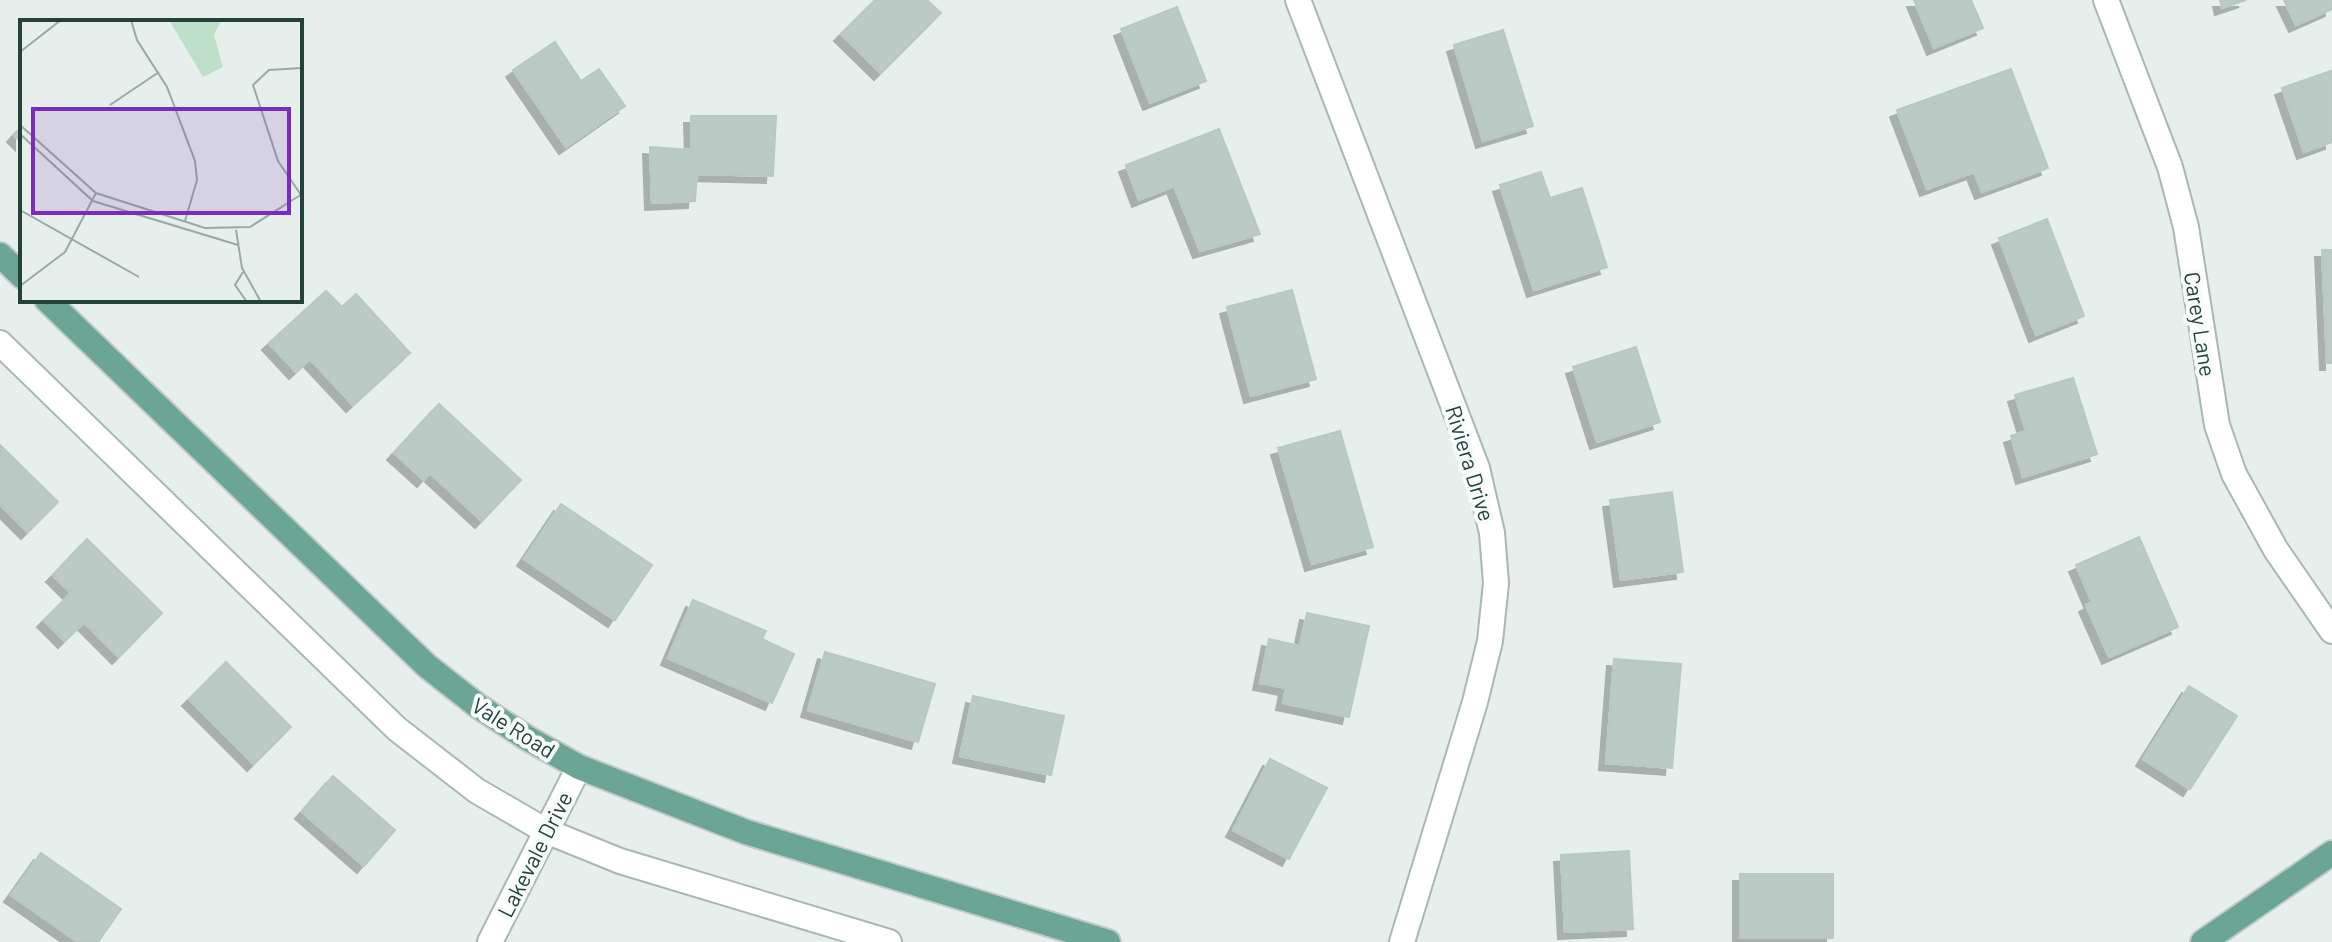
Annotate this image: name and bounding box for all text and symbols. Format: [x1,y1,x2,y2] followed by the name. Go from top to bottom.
[20,20,302,302] inset map
[2180,270,2222,378] street label: Carey Lane
[1441,402,1501,524] street label: Riviera Drive
[468,691,560,763] street label: Vale Road
[491,787,577,921] street label: Lakevale Drive

